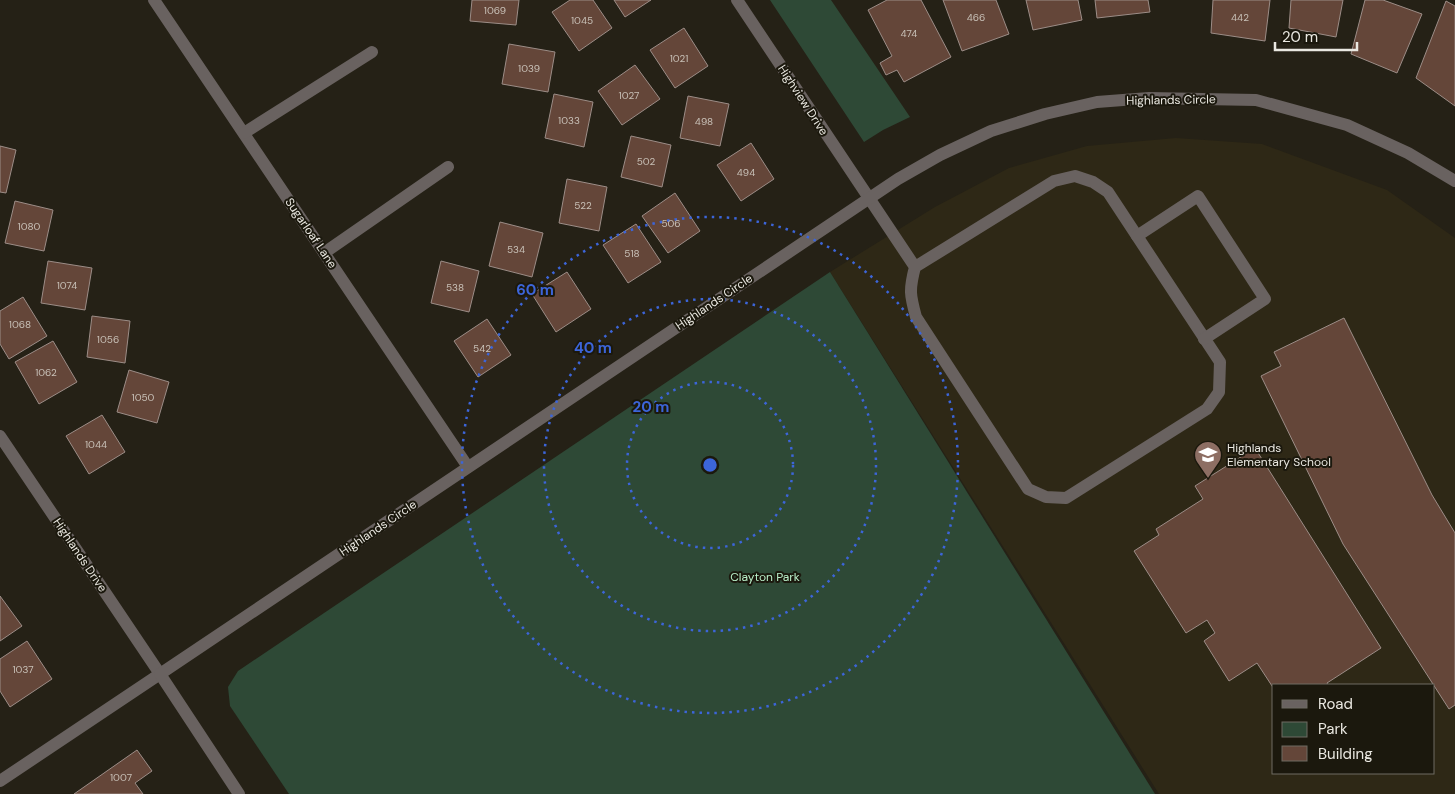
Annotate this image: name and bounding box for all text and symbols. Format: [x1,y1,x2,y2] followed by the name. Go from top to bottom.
[484,4,506,17] house number: 1069
[967,11,985,24] house number: 466
[1231,11,1249,24] house number: 442
[571,14,593,27] house number: 1045
[1275,20,1358,52] scale bar
[901,27,917,40] house number: 474
[1282,27,1318,47] text: 20 m
[670,52,688,65] house number: 1021
[518,62,540,75] house number: 1039
[774,62,832,139] street label: Highview Drive
[619,89,639,102] house number: 1027
[1126,91,1216,109] street label: Highlands Circle
[558,114,580,127] house number: 1033
[695,115,713,128] house number: 498
[637,155,656,168] house number: 502
[737,166,755,179] house number: 494
[282,195,341,271] street label: Sugarloaf Lane
[574,199,592,212] house number: 522
[661,217,681,230] house number: 506
[18,220,41,233] house number: 1080
[507,243,525,256] house number: 534
[624,247,640,260] house number: 518
[672,270,756,334] street label: Highlands Circle
[57,279,77,292] house number: 1074
[516,280,554,300] text: 60 m
[446,281,464,294] house number: 538
[9,318,31,331] house number: 1068
[97,333,119,346] house number: 1056
[574,338,612,358] text: 40 m
[473,342,491,355] house number: 542
[35,366,57,379] house number: 1062
[132,391,155,404] house number: 1050
[633,397,669,417] text: 20 m
[85,438,107,451] house number: 1044
[1193,440,1223,479] school or university icon: Highlands Elementary School
[1227,440,1331,470] place label: Highlands Elementary School
[701,456,719,474] centre of rings
[336,496,420,560] street label: Highlands Circle
[49,515,111,595] street label: Highlands Drive
[730,569,800,585] park label: Clayton Park
[12,663,34,676] house number: 1037
[1272,684,1435,774] legend
[1318,694,1353,714] text: Road
[1318,719,1348,739] text: Park
[1318,744,1373,764] text: Building
[110,771,132,784] house number: 1007

